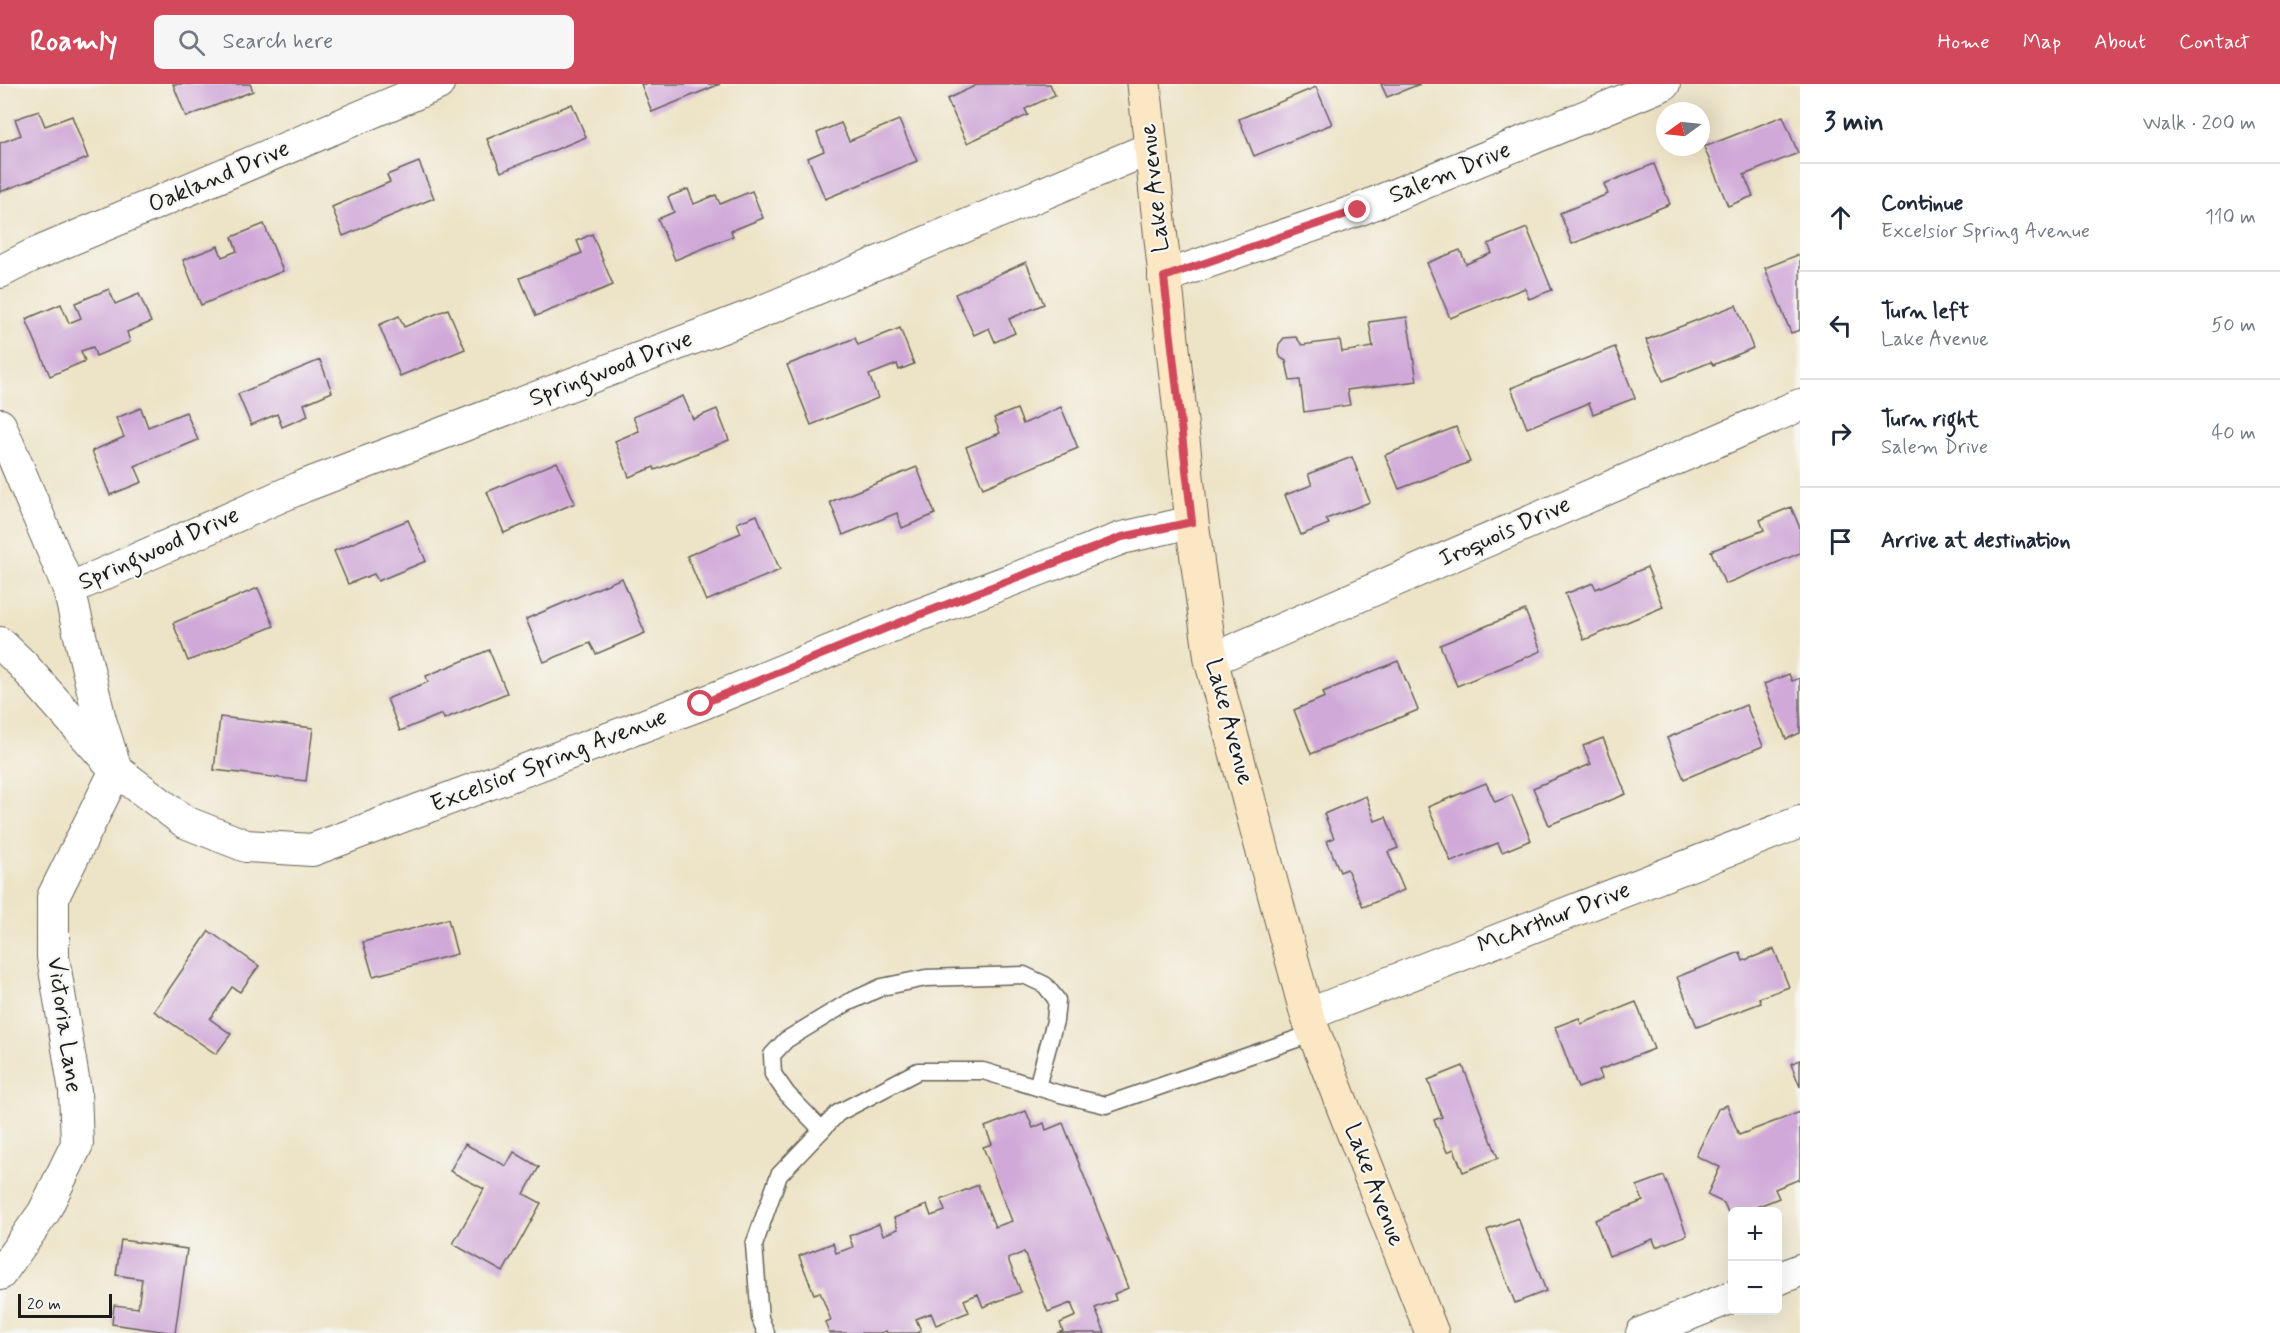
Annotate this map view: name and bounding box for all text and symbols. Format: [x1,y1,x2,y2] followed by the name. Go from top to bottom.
[154,15,574,69] search box
[30,24,118,61] text: Roamly
[175,26,208,59] icon: search
[223,28,333,56] text: Search here
[1938,28,1990,56] text: Home
[2023,28,2061,56] text: Map
[2094,28,2146,56] text: About
[2179,28,2250,56] text: Contact
[1656,102,1710,156] north arrow
[1824,106,1884,140] text: 3 min
[2143,110,2256,137] text: Walk · 200 m
[1133,122,1177,254] street label: Lake Avenue
[144,133,294,221] street label: Oakland Drive
[1385,135,1515,211] street label: Salem Drive
[1881,190,1963,218] text: Continue
[1344,196,1370,222] route end
[1824,201,1857,234] icon: ahead
[2205,204,2256,231] text: 110 m
[1881,218,2090,245] text: Excelsior Spring Avenue
[1881,298,1969,326] text: Turn left
[1824,309,1857,342] icon: left
[2211,312,2256,339] text: 50 m
[525,324,698,417] street label: Springwood Drive
[1881,326,1989,353] text: Lake Avenue
[1881,406,1979,434] text: Turn right
[1824,417,1857,450] icon: right
[2212,420,2256,447] text: 40 m
[1881,434,1988,461] text: Salem Drive
[1434,489,1576,575] street label: Iroquois Drive
[74,500,245,601] street label: Springwood Drive
[1824,525,1857,558] icon: arrive
[1881,527,2071,555] text: Arrive at destination
[1197,656,1261,788] street label: Lake Avenue
[687,690,713,716] route start
[426,702,672,820] street label: Excelsior Spring Avenue
[1473,875,1635,961] street label: McArthur Drive
[39,955,89,1095] street label: Victoria Lane
[1336,1119,1412,1251] street label: Lake Avenue
[1728,1207,1782,1315] map controls
[1728,1207,1782,1261] button: +
[1728,1261,1782,1315] button: −
[18,1291,112,1318] scale bar
[27,1294,61,1315] text: 20 m

